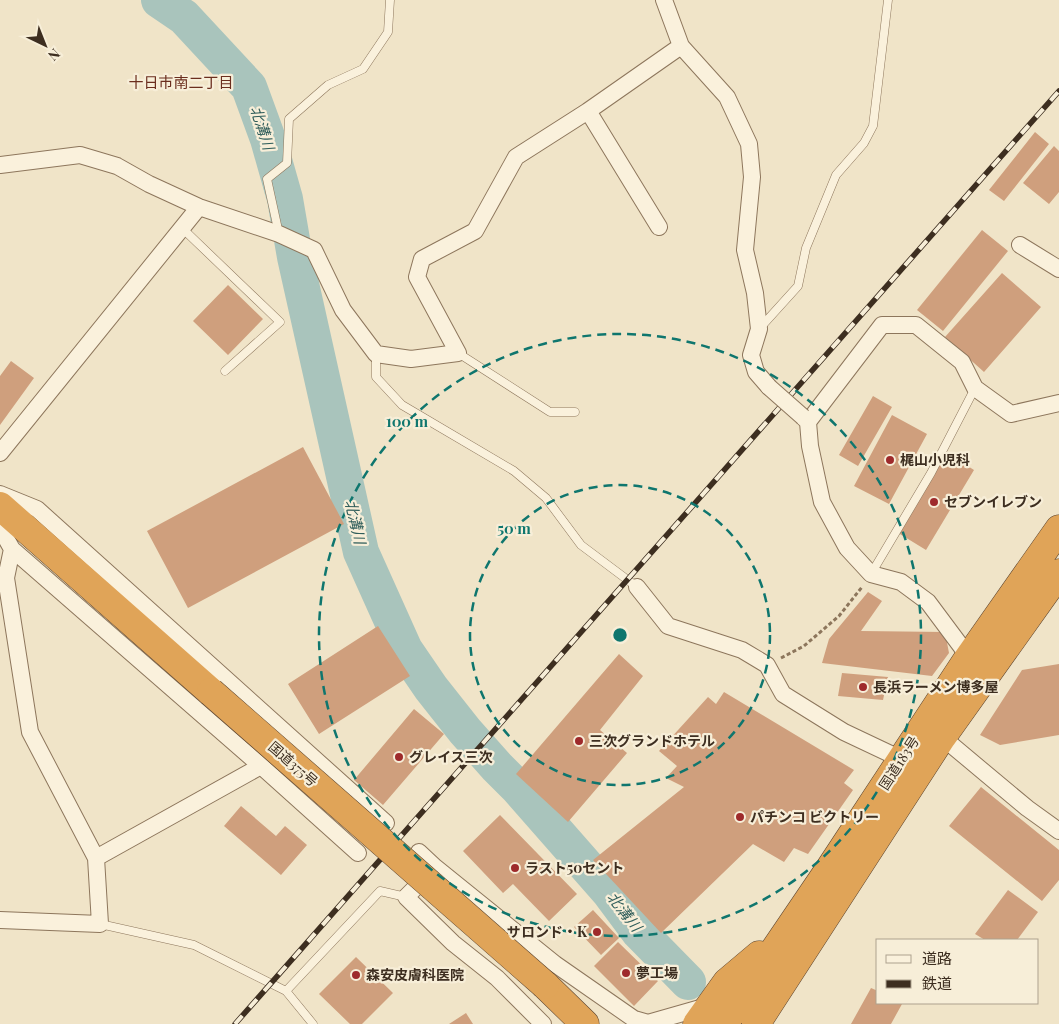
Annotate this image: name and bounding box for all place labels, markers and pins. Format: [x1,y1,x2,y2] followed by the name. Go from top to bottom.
[900,450,970,469] place label: 梶山小児科
[884,454,896,466] marker: 梶山小児科
[944,492,1042,511] place label: セブンイレブン
[928,496,940,508] marker: セブンイレブン
[611,626,629,644] centre of rings
[873,677,998,696] place label: 長浜ラーメン博多屋
[857,681,869,693] marker: 長浜ラーメン博多屋
[589,731,715,750] place label: 三次グランドホテル
[573,735,585,747] marker: 三次グランドホテル
[409,747,493,766] place label: グレイス三次
[393,751,405,763] marker: グレイス三次
[750,807,879,826] place label: パチンコ ビクトリー
[734,811,746,823] marker: パチンコ ビクトリー
[525,858,624,877] place label: ラスト50セント
[509,862,521,874] marker: ラスト50セント
[507,922,588,941] place label: サロンド・K
[591,926,603,938] marker: サロンド・K
[636,963,678,982] place label: 夢工場
[366,965,464,984] place label: 森安皮膚科医院
[620,967,632,979] marker: 夢工場
[350,969,362,981] marker: 森安皮膚科医院

